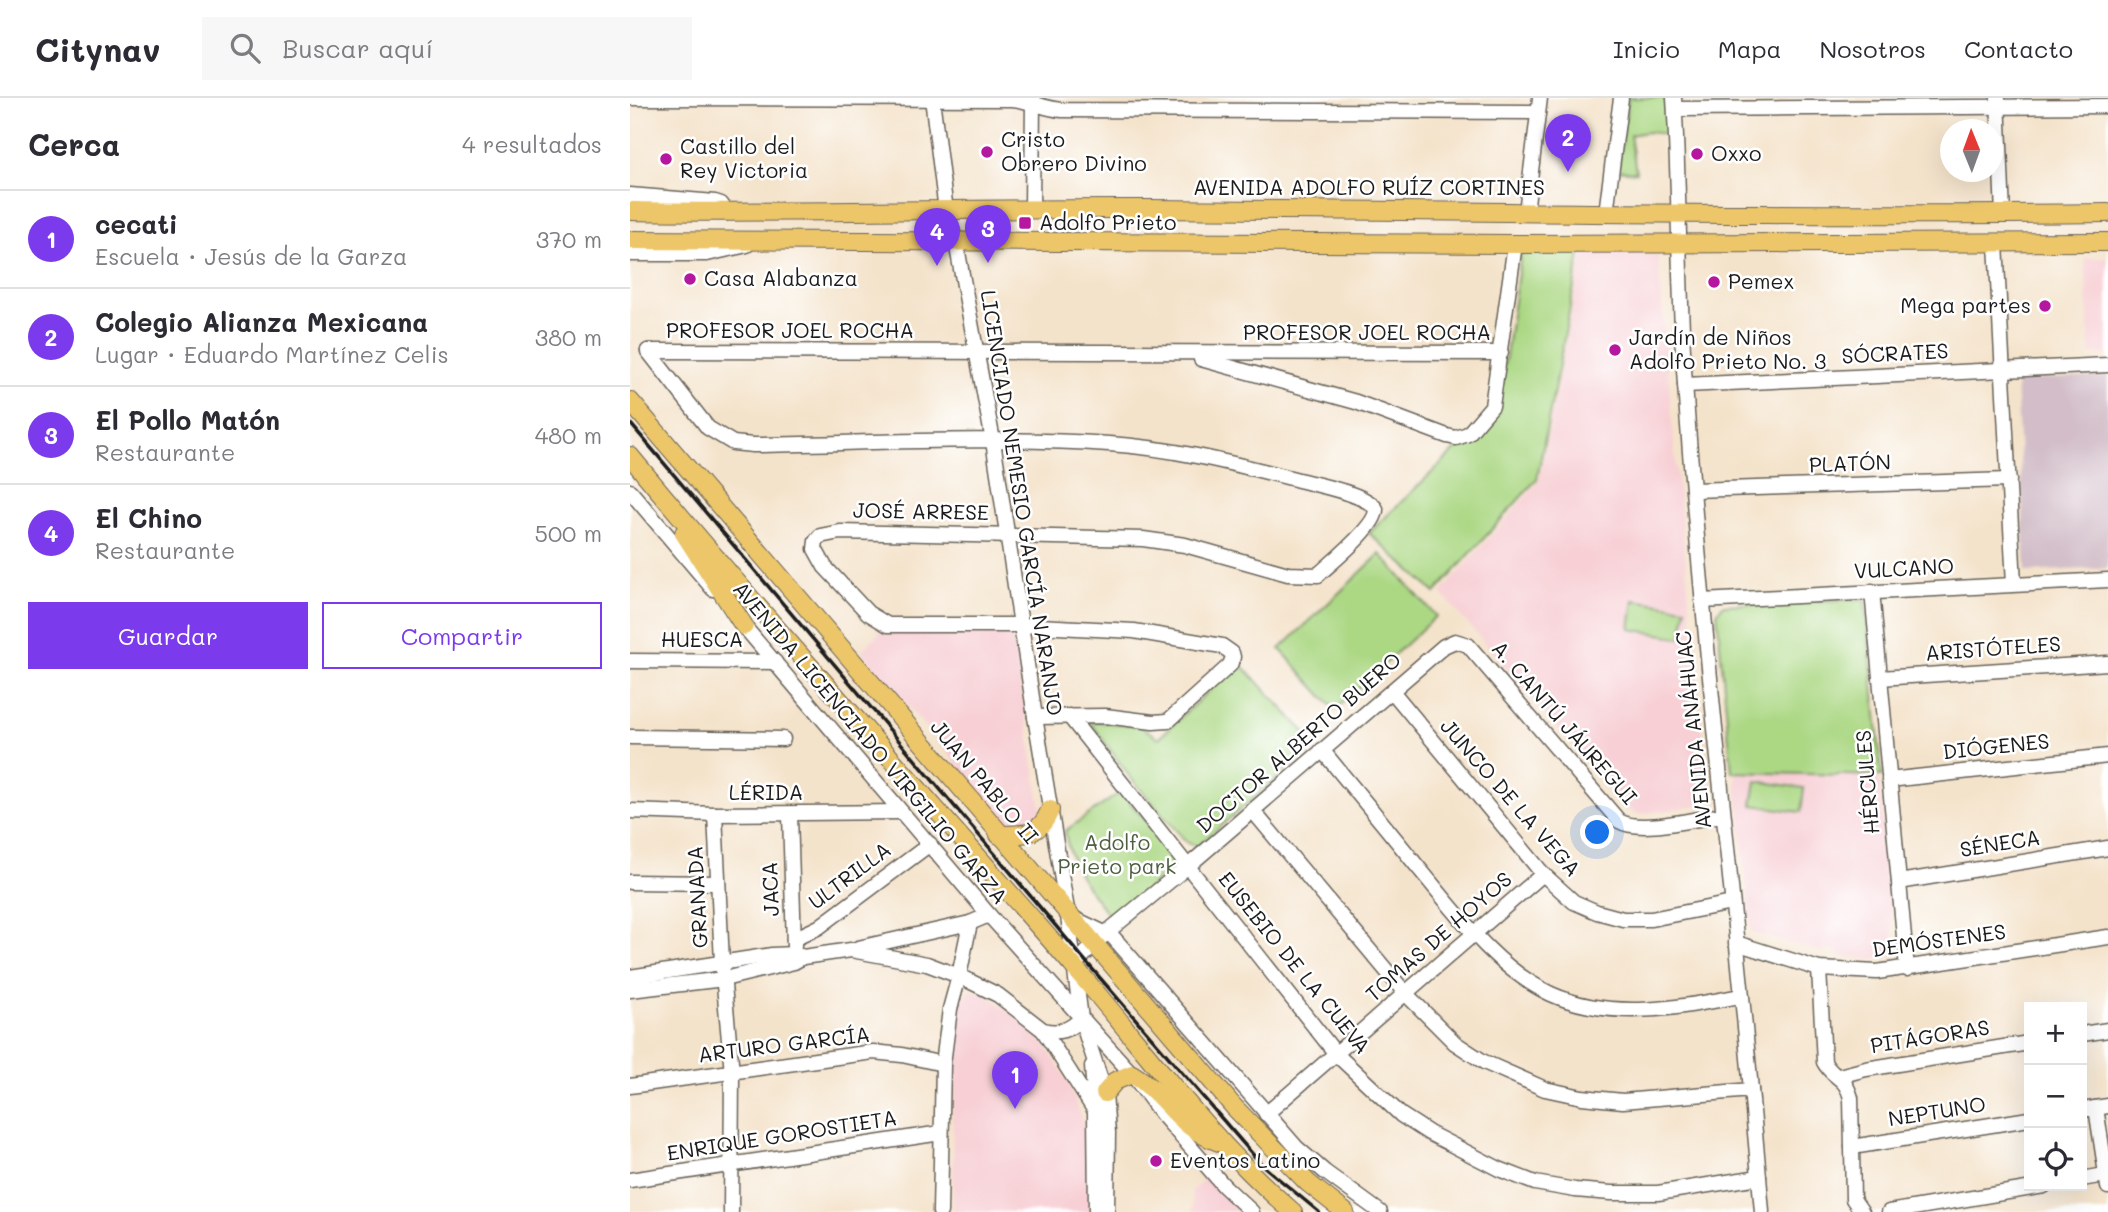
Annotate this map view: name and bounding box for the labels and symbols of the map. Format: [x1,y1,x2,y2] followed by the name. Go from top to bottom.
[1545,114,1591,172] pin: 2
[1940,119,2003,182] north arrow
[1001,125,1147,176] place label: Cristo Obrero Divino
[680,132,808,183] place label: Castillo del Rey Victoria
[1711,139,1761,166] place label: Oxxo
[979,144,995,160] marker: Cristo Obrero Divino
[1689,146,1705,162] marker: Oxxo
[658,151,674,167] marker: Castillo del Rey Victoria
[1193,173,1545,200] street label: AVENIDA ADOLFO RUÍZ CORTINES
[965,205,1011,263] pin: 3
[914,208,960,266] pin: 4
[1039,208,1176,235] place label: Adolfo Prieto
[1017,215,1033,231] marker: Adolfo Prieto
[704,264,858,291] place label: Casa Alabanza
[1728,267,1794,294] place label: Pemex
[682,271,698,287] marker: Casa Alabanza
[1706,274,1722,290] marker: Pemex
[975,288,1069,718] street label: LICENCIADO NEMESIO GARCÍA NARANJO
[1900,291,2031,318] place label: Mega partes
[2037,298,2053,314] marker: Mega partes
[666,316,914,343] street label: PROFESOR JOEL ROCHA
[1243,318,1491,345] street label: PROFESOR JOEL ROCHA
[1629,323,1826,374] place label: Jardín de Niños Adolfo Prieto No. 3
[1841,336,1949,369] street label: SÓCRATES
[1607,342,1623,358] marker: Jardín de Niños Adolfo Prieto No. 3
[1808,448,1892,477] street label: PLATÓN
[853,496,989,525] street label: JOSÉ ARRESE
[1853,551,1955,584] street label: VULCANO
[728,575,1014,909] street label: AVENIDA LICENCIADO VIRGILIO GARZA
[661,625,743,652] street label: HUESCA
[1924,629,2062,666] street label: ARISTÓTELES
[1669,630,1716,831] street label: AVENIDA ANÁHUAC
[1487,635,1644,809] street label: A. CANTÚ JÁUREGUI
[1190,645,1406,838] street label: DOCTOR ALBERTO BUERO
[1435,712,1587,882] street label: JUNCO DE LA VEGA
[925,713,1045,849] street label: JUAN PABLO II
[1941,726,2051,765] street label: DIÓGENES
[1849,729,1885,835] street label: HÉRCULES
[729,778,803,805] street label: LÉRIDA
[1580,815,1614,849] your location
[1958,823,2042,862] street label: SÉNECA
[1058,828,1176,879] park label: Adolfo Prieto park
[803,835,896,914] street label: ULTRILLA
[680,845,713,949] street label: GRANADA
[755,861,784,917] street label: JACA
[1213,865,1377,1059] street label: EUSEBIO DE LA CUEVA
[1359,865,1517,1007] street label: TOMAS DE HOYOS
[1870,917,2007,962] street label: DEMÓSTENES
[1868,1013,1991,1058] street label: PITÁGORAS
[696,1020,871,1067] street label: ARTURO GARCÍA
[992,1051,1038,1109] pin: 1
[1886,1090,1987,1132] street label: NEPTUNO
[665,1103,899,1166] street label: ENRIQUE GOROSTIETA
[1170,1146,1320,1173] place label: Eventos Latino
[1148,1153,1164,1169] marker: Eventos Latino

